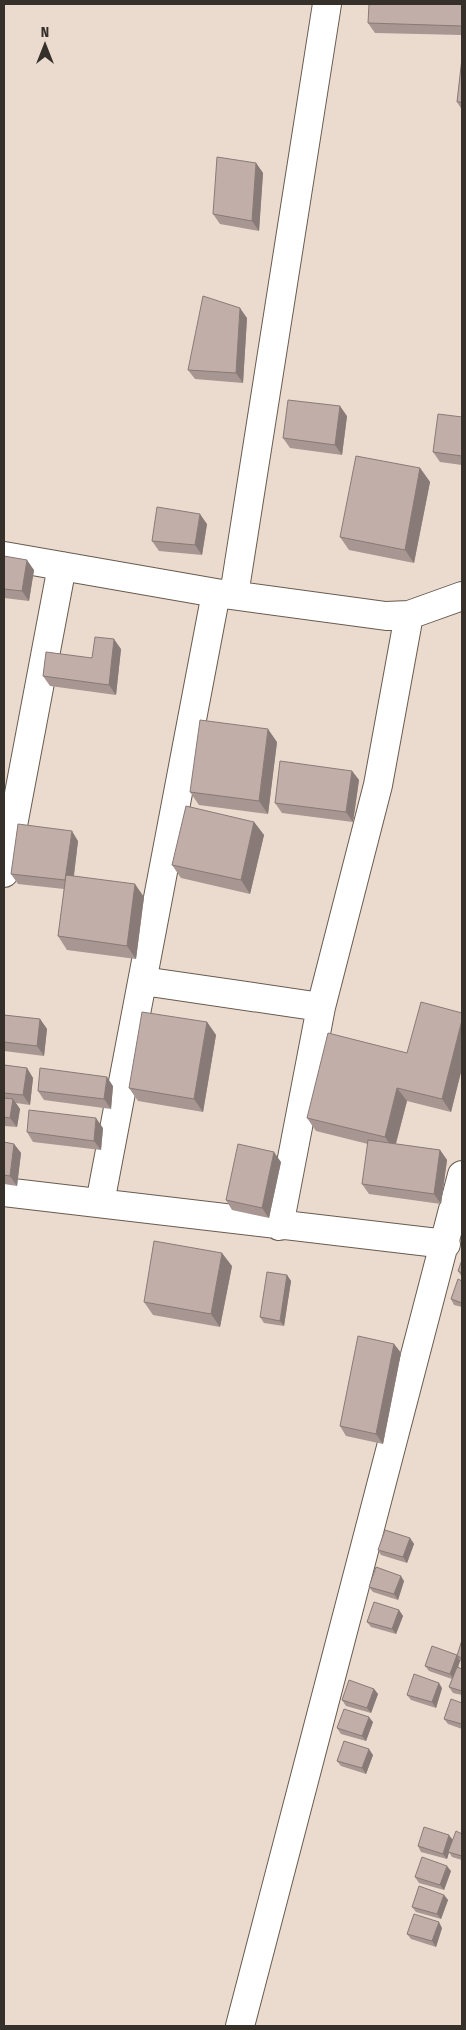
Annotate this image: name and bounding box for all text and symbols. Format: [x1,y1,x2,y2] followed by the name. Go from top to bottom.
[20,20,70,70] north arrow
[41,24,49,41] text: N

